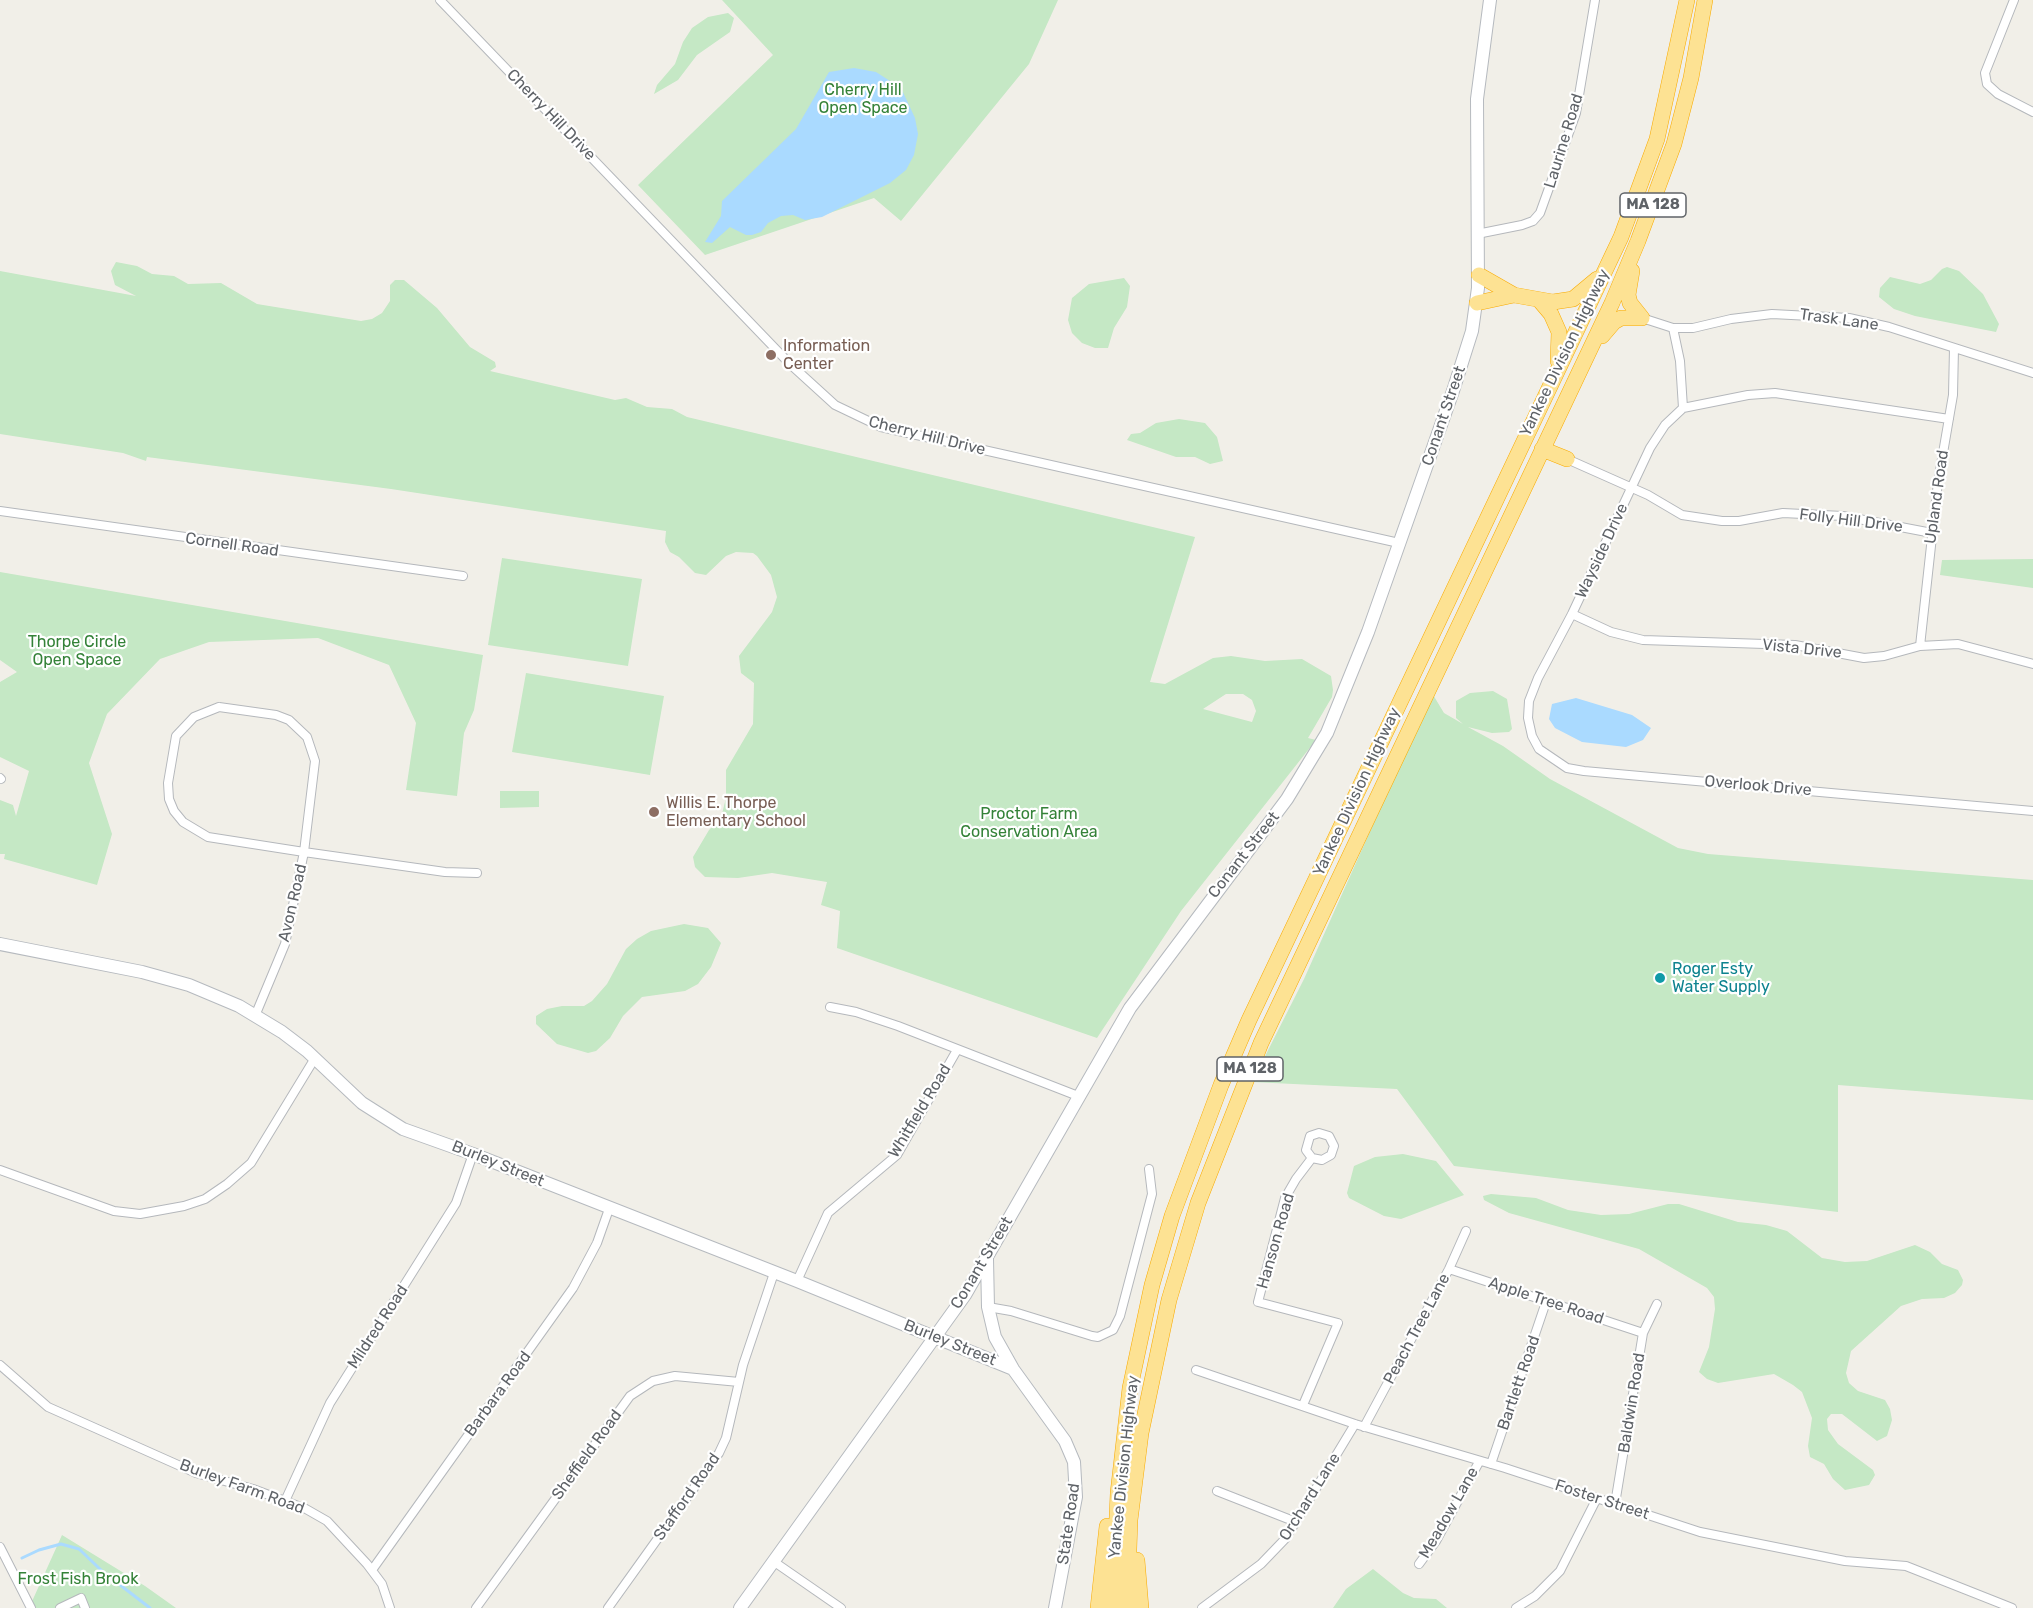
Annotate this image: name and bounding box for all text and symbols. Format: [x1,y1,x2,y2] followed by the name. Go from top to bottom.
[502,65,600,165] street label: Cherry Hill Drive
[818,80,908,118] park label: Cherry Hill Open Space
[1541,91,1587,191] street label: Laurine Road
[1620,193,1686,217] road number: MA 128
[1516,266,1614,440] street label: Yankee Division Highway
[1798,305,1880,335] street label: Trask Lane
[783,336,870,374] place label: Information Center
[764,348,778,362] marker: Information Center
[1418,364,1470,468] street label: Conant Street
[867,412,987,460] street label: Cherry Hill Drive
[1921,449,1953,545] street label: Upland Road
[1572,500,1632,602] street label: Wayside Drive
[1798,505,1904,537] street label: Folly Hill Drive
[184,529,280,561] street label: Cornell Road
[28,632,126,670] park label: Thorpe Circle Open Space
[1761,635,1843,663] street label: Vista Drive
[1309,705,1405,879] street label: Yankee Division Highway
[1704,772,1812,800] street label: Overlook Drive
[666,793,806,831] place label: Willis E. Thorpe Elementary School
[960,804,1098,842] park label: Proctor Farm Conservation Area
[647,805,661,819] marker: Willis E. Thorpe Elementary School
[1204,808,1284,902] street label: Conant Street
[275,862,311,944] street label: Avon Road
[1672,959,1770,997] place label: Roger Esty Water Supply
[1653,971,1667,985] marker: Roger Esty Water Supply
[1217,1057,1283,1081] road number: MA 128
[885,1061,955,1161] street label: Whitfield Road
[449,1137,547,1191] street label: Burley Street
[1253,1191,1299,1291] street label: Hanson Road
[947,1213,1017,1313] street label: Conant Street
[1380,1270,1454,1388] street label: Peach Tree Lane
[1486,1273,1606,1329] street label: Apple Tree Road
[344,1281,412,1373] street label: Mildred Road
[901,1316,999,1370] street label: Burley Street
[1494,1333,1544,1433] street label: Bartlett Road
[461,1348,535,1440] street label: Barbara Road
[1615,1352,1649,1454] street label: Baldwin Road
[1105,1374,1143,1560] street label: Yankee Division Highway
[548,1406,626,1504] street label: Sheffield Road
[650,1450,724,1544] street label: Stafford Road
[1275,1450,1345,1544] street label: Orchard Lane
[177,1455,307,1519] street label: Burley Farm Road
[1415,1464,1483,1562] street label: Meadow Lane
[1552,1476,1652,1524] street label: Foster Street
[1054,1482,1084,1566] street label: State Road
[18,1569,138,1589] park label: Frost Fish Brook

